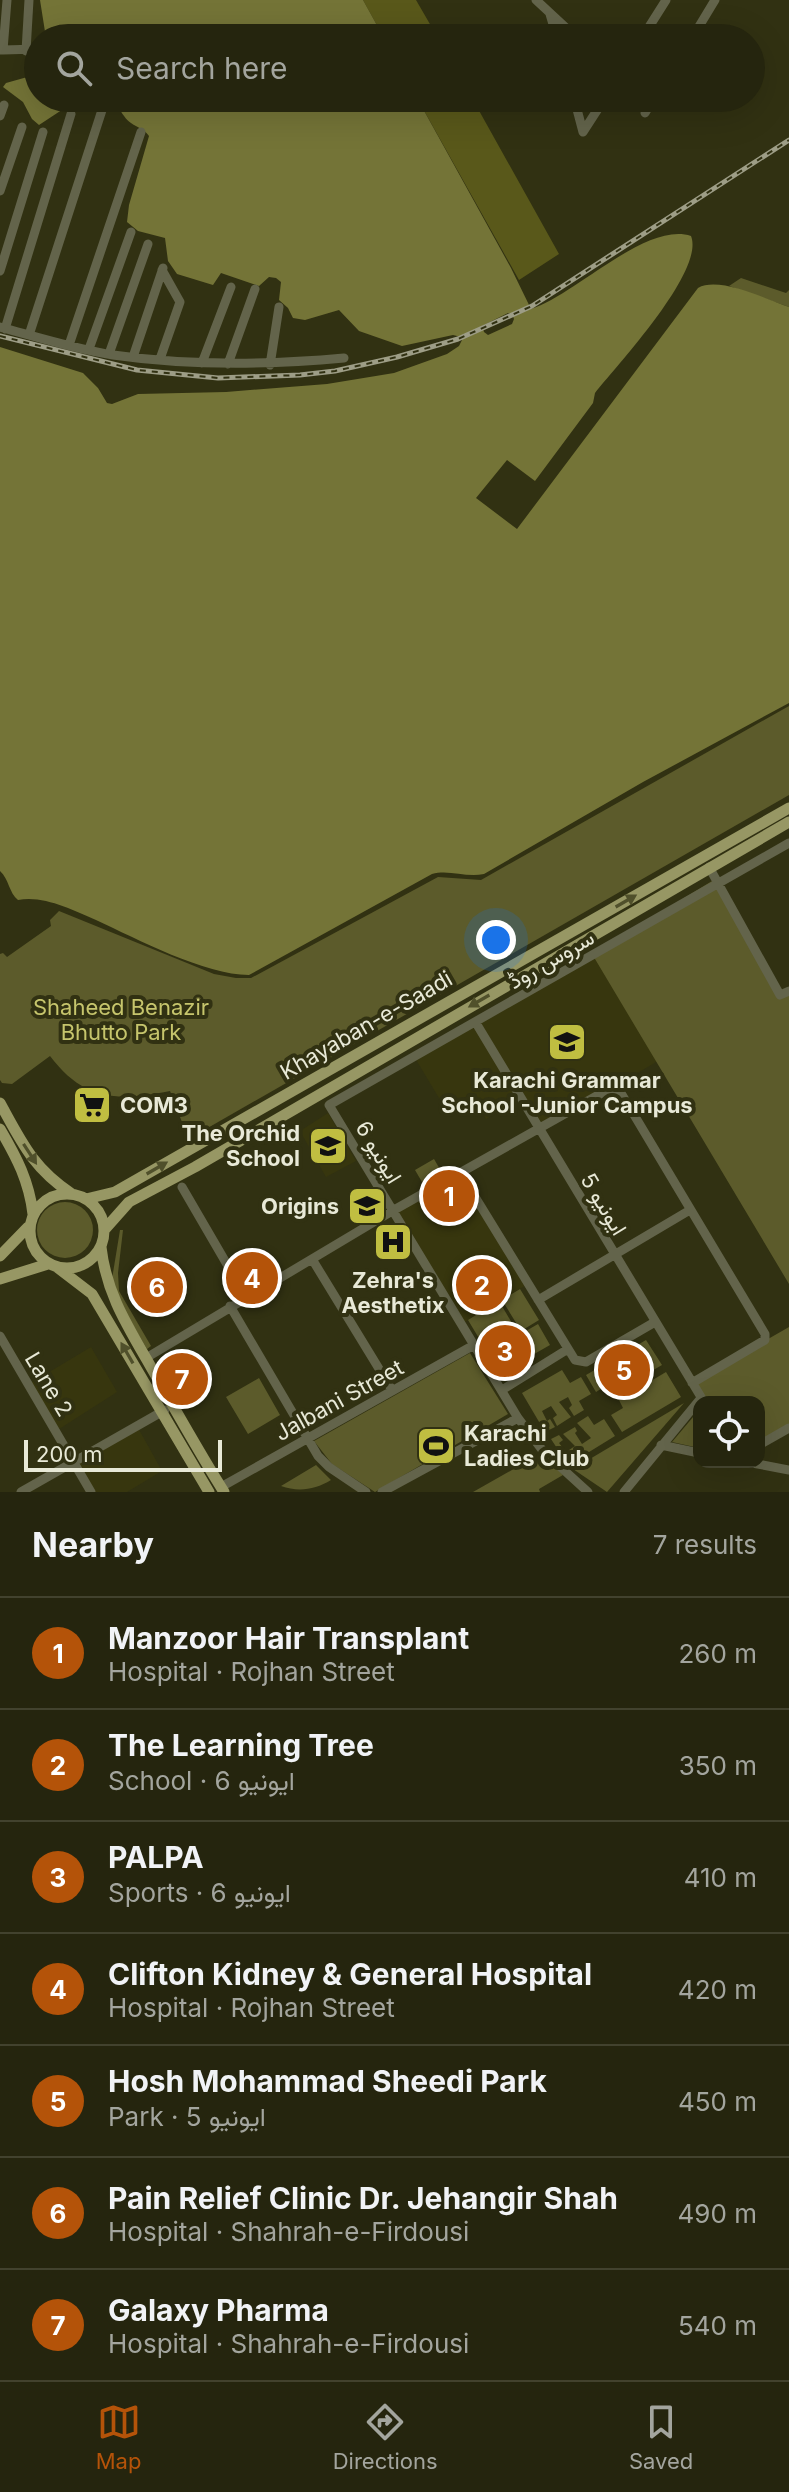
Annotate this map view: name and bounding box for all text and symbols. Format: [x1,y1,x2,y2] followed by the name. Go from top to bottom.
[24,24,765,112] search box
[52,46,96,90] icon: search
[116,50,288,86] text: Search here
[615,894,637,908] one-way arrow
[476,920,516,960] your location
[503,924,599,995] street label: سروس روڈ
[275,965,457,1085] street label: Khayaban-e-Saadi
[33,994,209,1045] park label: Shaheed Benazir Bhutto Park
[468,994,490,1008] one-way arrow
[546,1021,588,1063] school or university icon: Karachi Grammar School -Junior Campus
[441,1067,693,1118] place label: Karachi Grammar School -Junior Campus
[71,1084,113,1126] supermarket icon: COM3
[120,1092,188,1118] place label: COM3
[349,1116,408,1188] street label: ایونیو 6
[181,1120,300,1171] place label: The Orchid School
[307,1125,349,1167] school or university icon: The Orchid School
[22,1143,36,1165] one-way arrow
[145,1161,168,1175] one-way arrow
[423,1166,475,1226] pin: 1
[575,1168,633,1240] street label: ایونیو 5
[346,1185,388,1227] school or university icon: Origins
[261,1193,339,1219] place label: Origins
[372,1221,414,1263] hospital icon: Zehra's Aesthetix
[226,1248,278,1308] pin: 4
[456,1255,508,1315] pin: 2
[131,1257,183,1317] pin: 6
[341,1267,445,1318] place label: Zehra's Aesthetix
[479,1321,531,1381] pin: 3
[598,1340,650,1400] pin: 5
[120,1342,134,1364] one-way arrow
[20,1347,78,1421] street label: Lane 2
[156,1349,208,1409] pin: 7
[270,1354,408,1446] street label: Jalbani Street
[693,1396,765,1468] map controls
[693,1396,765,1468] button: locate
[464,1420,589,1471] place label: Karachi Ladies Club
[415,1425,457,1467] sports icon: Karachi Ladies Club
[24,1436,222,1472] scale bar
[36,1441,103,1467] text: 200 m
[32,1524,154,1565] text: Nearby
[653,1529,757,1560] text: 7 results
[108,1620,469,1656] text: Manzoor Hair Transplant
[52,1638,64,1669] text: 1
[679,1638,757,1669] text: 260 m
[108,1656,395,1687] text: Hospital · Rojhan Street
[108,1727,374,1763] text: The Learning Tree
[50,1750,66,1781] text: 2
[679,1750,757,1781] text: 350 m
[108,1765,295,1796] text: School · ایونیو 6
[108,1839,204,1875] text: PALPA
[50,1862,66,1893] text: 3
[684,1862,757,1893] text: 410 m
[108,1877,291,1908] text: Sports · ایونیو 6
[108,1956,592,1992] text: Clifton Kidney & General Hospital
[49,1974,67,2005] text: 4
[678,1974,757,2005] text: 420 m
[108,1992,395,2023] text: Hospital · Rojhan Street
[108,2063,547,2099] text: Hosh Mohammad Sheedi Park
[50,2086,66,2117] text: 5
[678,2086,757,2117] text: 450 m
[108,2101,266,2132] text: Park · ایونیو 5
[108,2180,618,2216] text: Pain Relief Clinic Dr. Jehangir Shah
[50,2198,66,2229] text: 6
[678,2198,757,2229] text: 490 m
[108,2216,469,2247] text: Hospital · Shahrah-e-Firdousi
[108,2292,329,2328] text: Galaxy Pharma
[50,2310,66,2341] text: 7
[678,2310,757,2341] text: 540 m
[108,2328,469,2359] text: Hospital · Shahrah-e-Firdousi
[96,2400,141,2474] tab: Map
[333,2400,438,2474] tab: Directions
[629,2400,693,2474] tab: Saved

